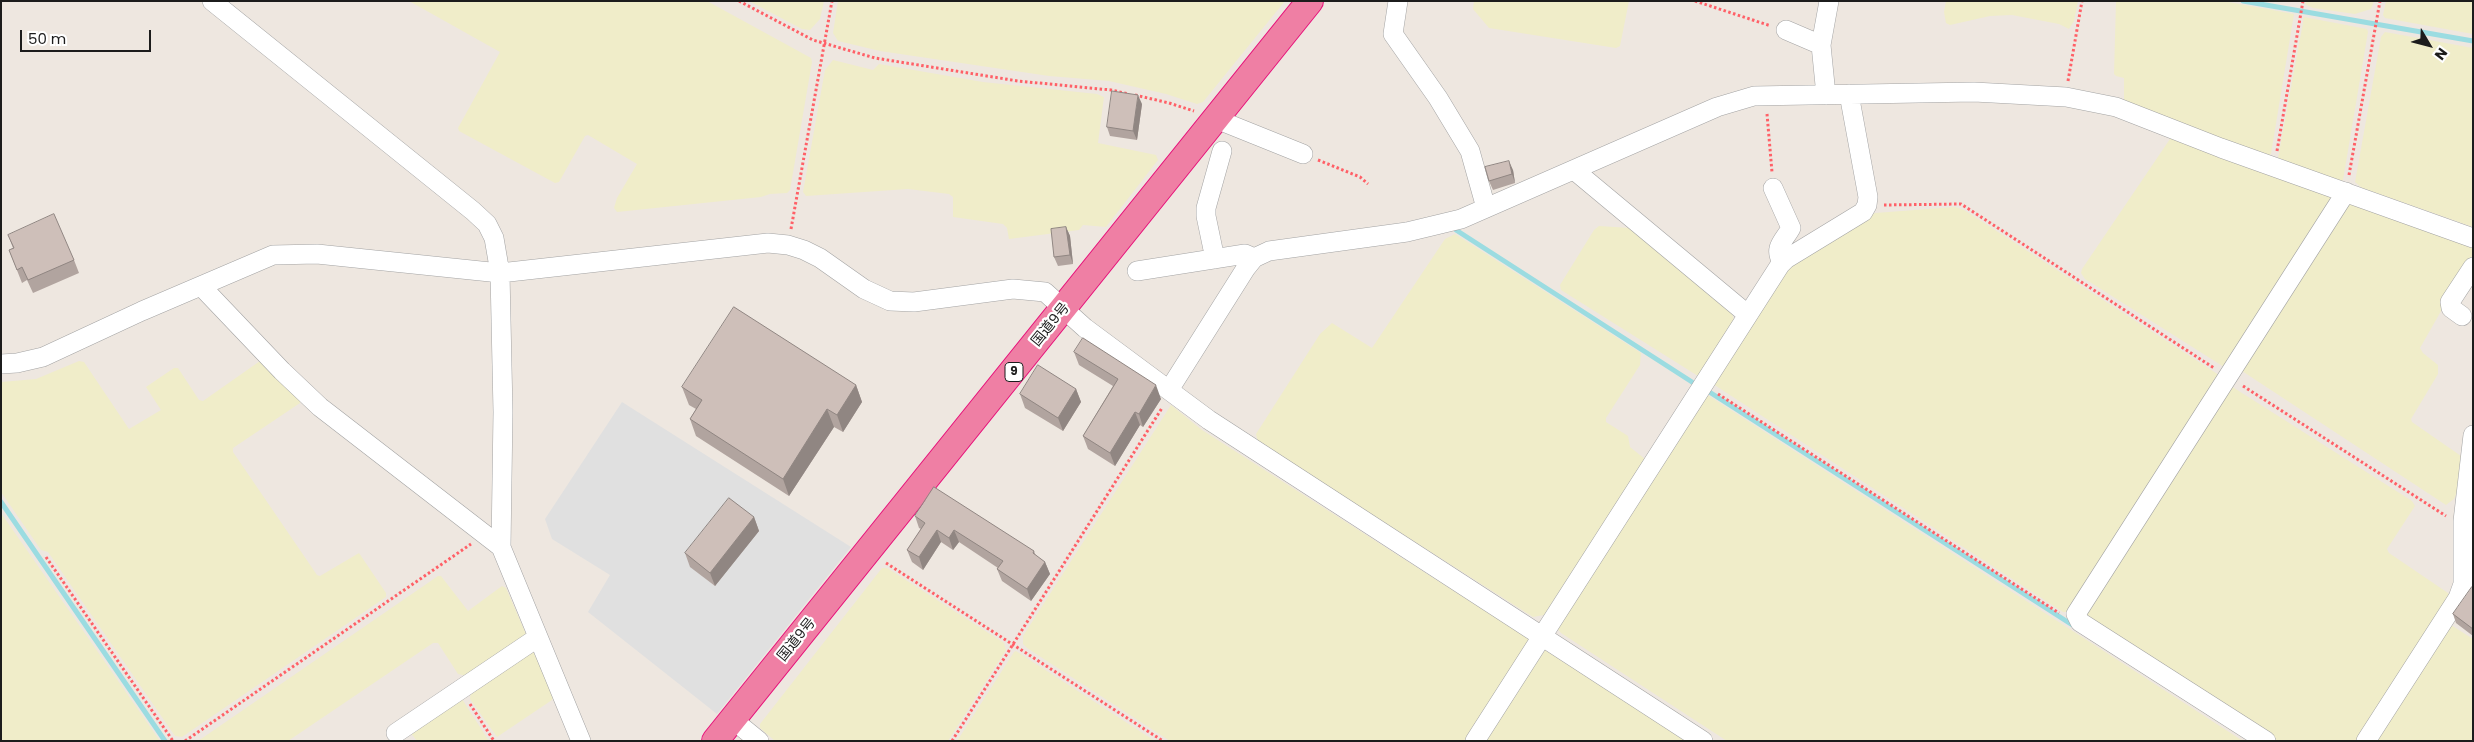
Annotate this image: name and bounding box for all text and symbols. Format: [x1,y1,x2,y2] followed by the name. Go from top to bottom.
[22,20,154,52] scale bar
[2404,20,2454,70] north arrow
[28,28,66,49] text: 50 m
[2430,44,2452,64] text: N
[1028,300,1074,350] street label: 国道9号
[1005,362,1023,382] road number: 9
[774,615,820,665] street label: 国道9号

